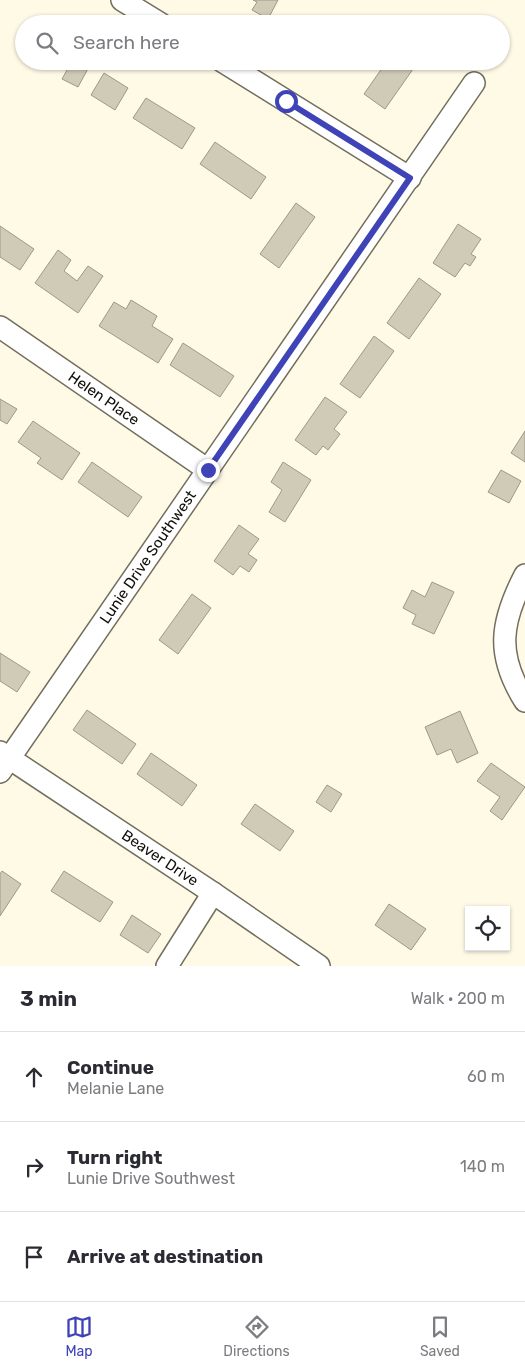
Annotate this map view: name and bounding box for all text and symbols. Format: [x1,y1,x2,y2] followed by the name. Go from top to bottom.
[15,15,510,70] search box
[33,29,61,57] icon: search
[73,31,180,54] text: Search here
[275,90,298,113] route start
[65,368,143,429] street label: Helen Place
[197,459,220,482] route end
[96,487,200,627] street label: Lunie Drive Southwest
[118,826,202,890] street label: Beaver Drive
[465,906,510,951] map controls
[465,906,510,951] button: locate
[20,986,77,1011] text: 3 min
[411,989,505,1008] text: Walk · 200 m
[67,1056,154,1079] text: Continue
[20,1063,48,1091] icon: ahead
[467,1067,505,1086] text: 60 m
[67,1079,164,1098] text: Melanie Lane
[67,1146,162,1169] text: Turn right
[20,1153,48,1181] icon: right
[460,1157,505,1176] text: 140 m
[67,1169,235,1188] text: Lunie Drive Southwest
[20,1243,48,1271] icon: arrive
[67,1245,263,1268] text: Arrive at destination
[65,1313,93,1360] tab: Map
[223,1313,290,1360] tab: Directions
[420,1313,460,1360] tab: Saved

